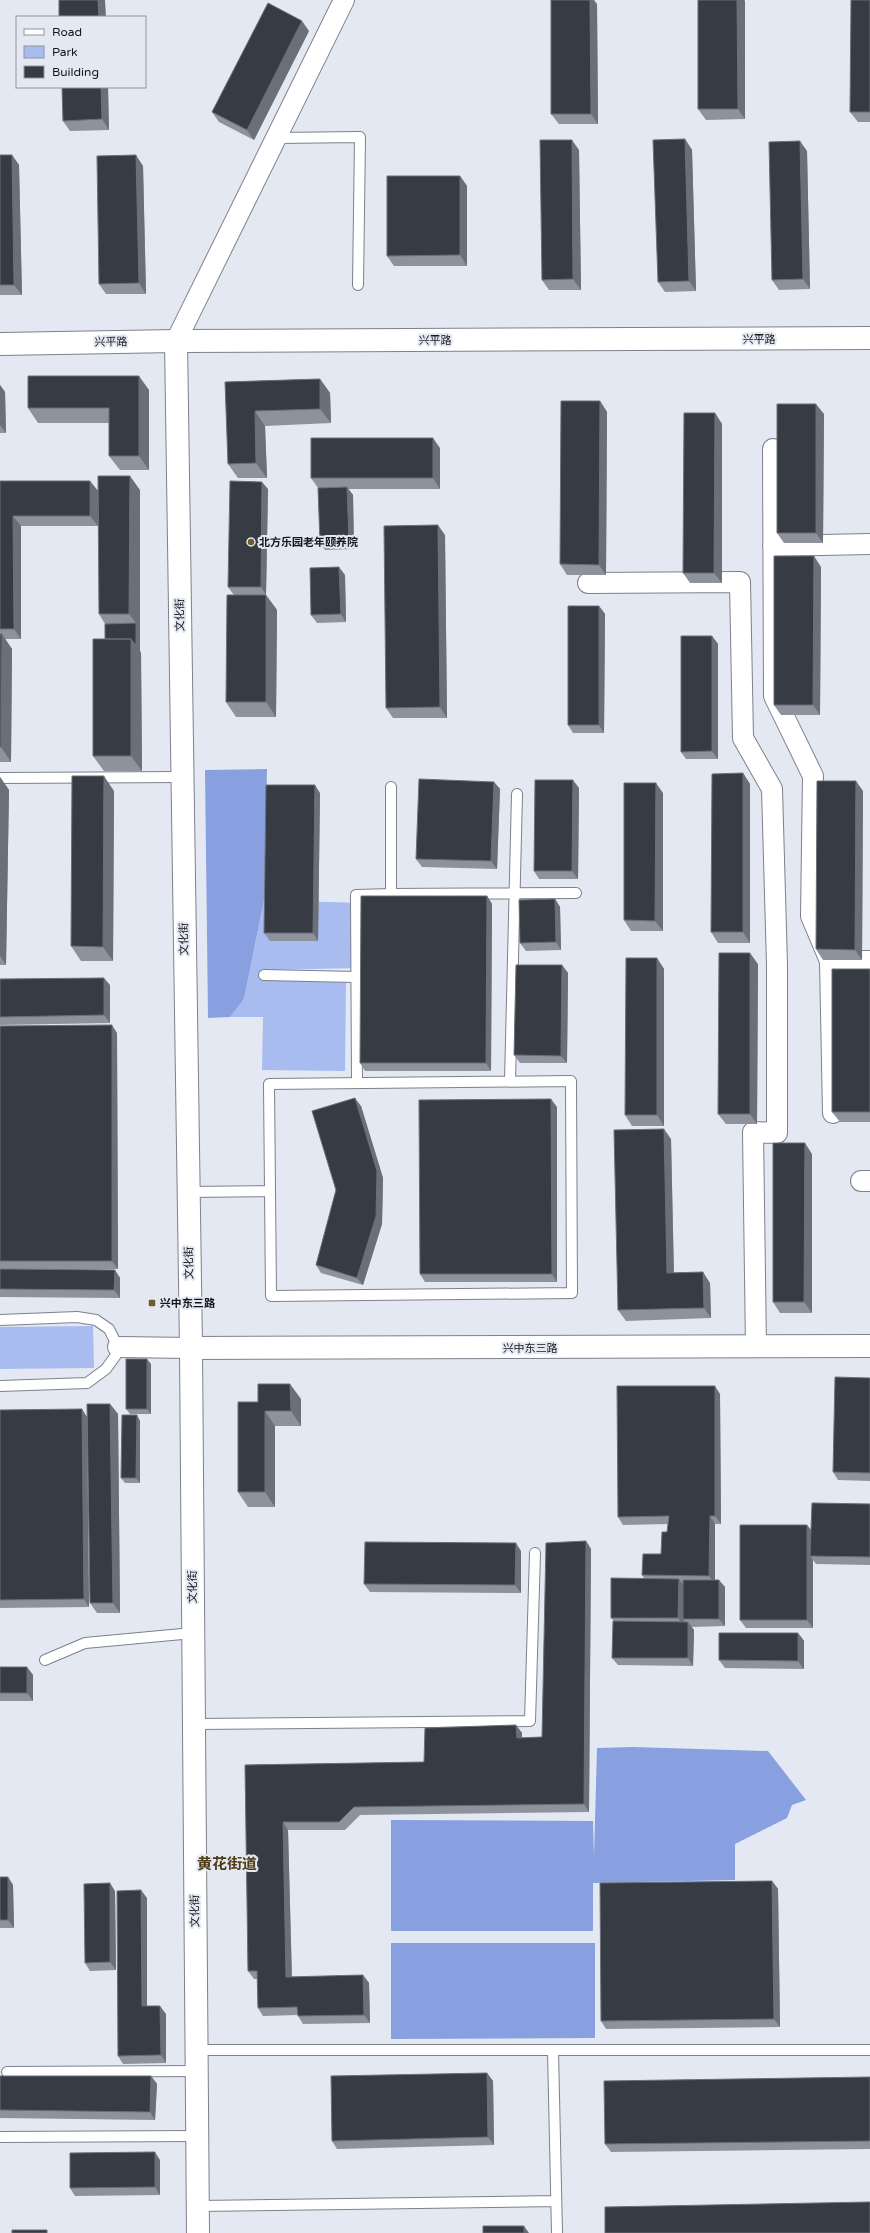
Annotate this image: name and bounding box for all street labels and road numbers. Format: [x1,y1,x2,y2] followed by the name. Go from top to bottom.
[743,333,776,346] street label: 兴平路
[419,334,452,347] street label: 兴平路
[94,335,128,349] street label: 兴平路
[173,598,187,632] street label: 文化街
[177,922,191,956] street label: 文化街
[182,1246,196,1280] street label: 文化街
[503,1342,558,1355] street label: 兴中东三路
[186,1571,199,1604] street label: 文化街
[188,1894,202,1928] street label: 文化街

